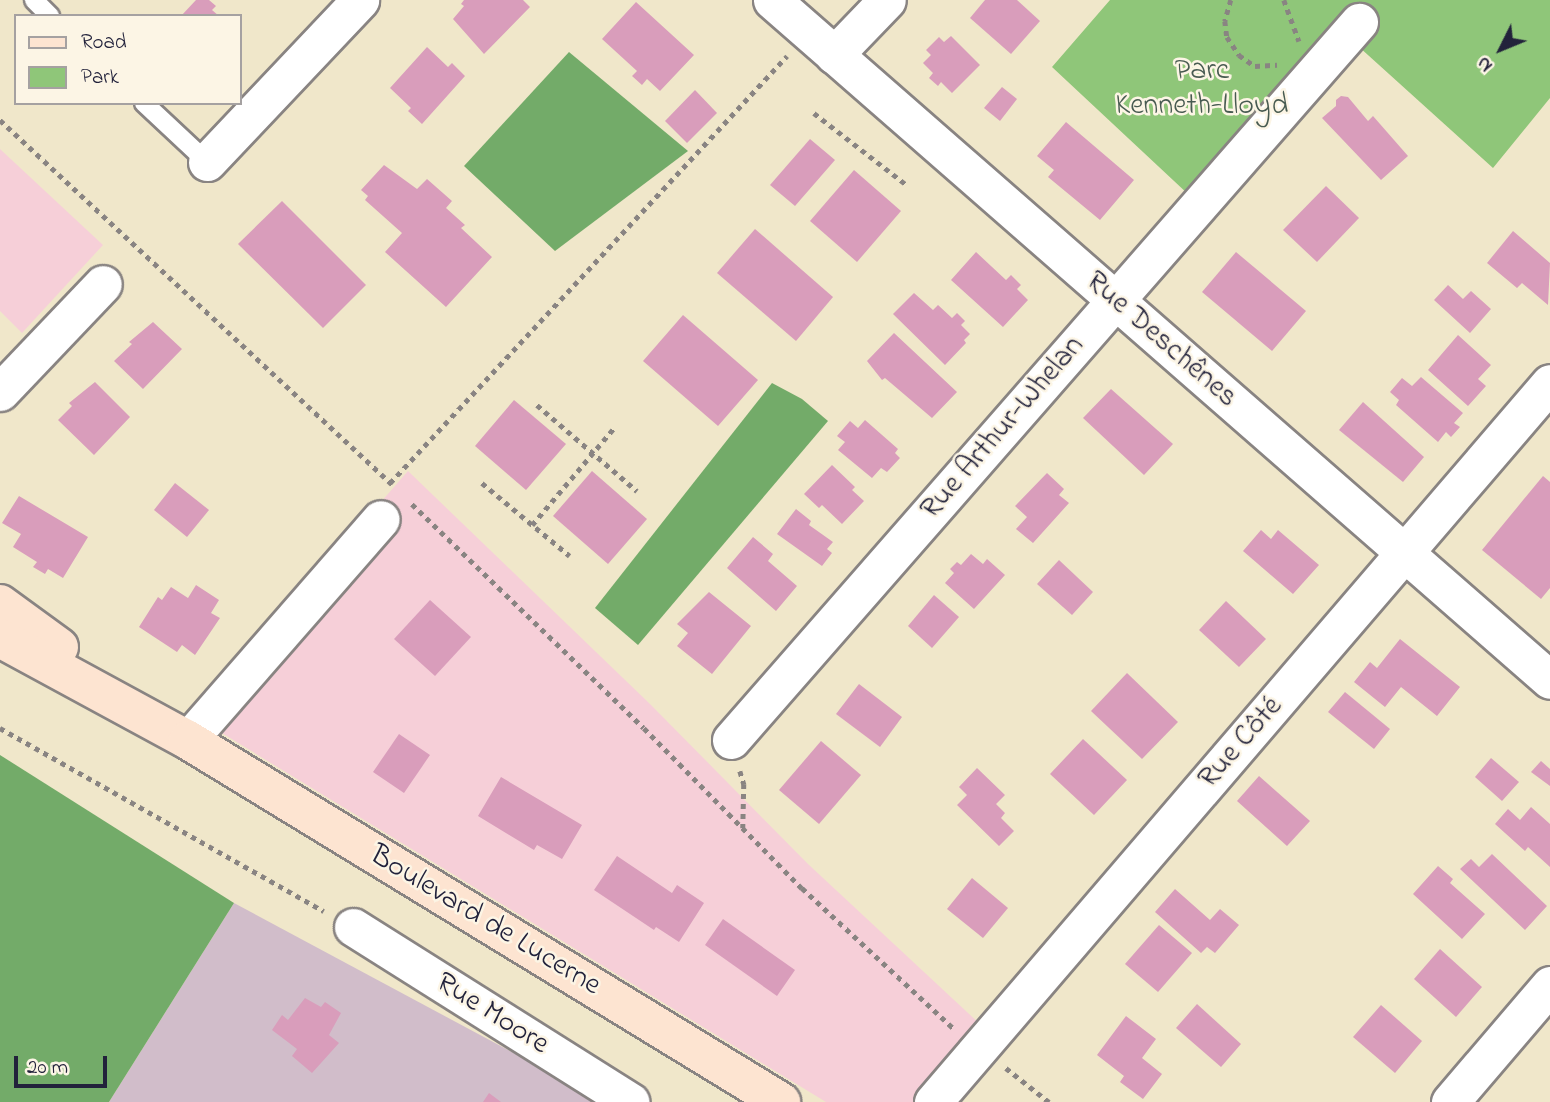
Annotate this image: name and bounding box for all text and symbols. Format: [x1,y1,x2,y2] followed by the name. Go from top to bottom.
[14,14,242,105] legend
[1466,14,1536,84] north arrow
[81,28,127,58] text: Road
[1471,50,1500,78] text: N
[1116,53,1288,124] park label: Parc Kenneth-Lloyd
[81,63,119,93] text: Park
[1078,264,1244,416] street label: Rue Deschênes
[914,329,1092,527] street label: Rue Arthur-Whelan
[1191,690,1291,796] street label: Rue Côté
[363,838,607,1004] street label: Boulevard de Lucerne
[429,965,555,1063] street label: Rue Moore
[18,1042,110,1086] scale bar
[27,1053,68,1083] text: 20 m

